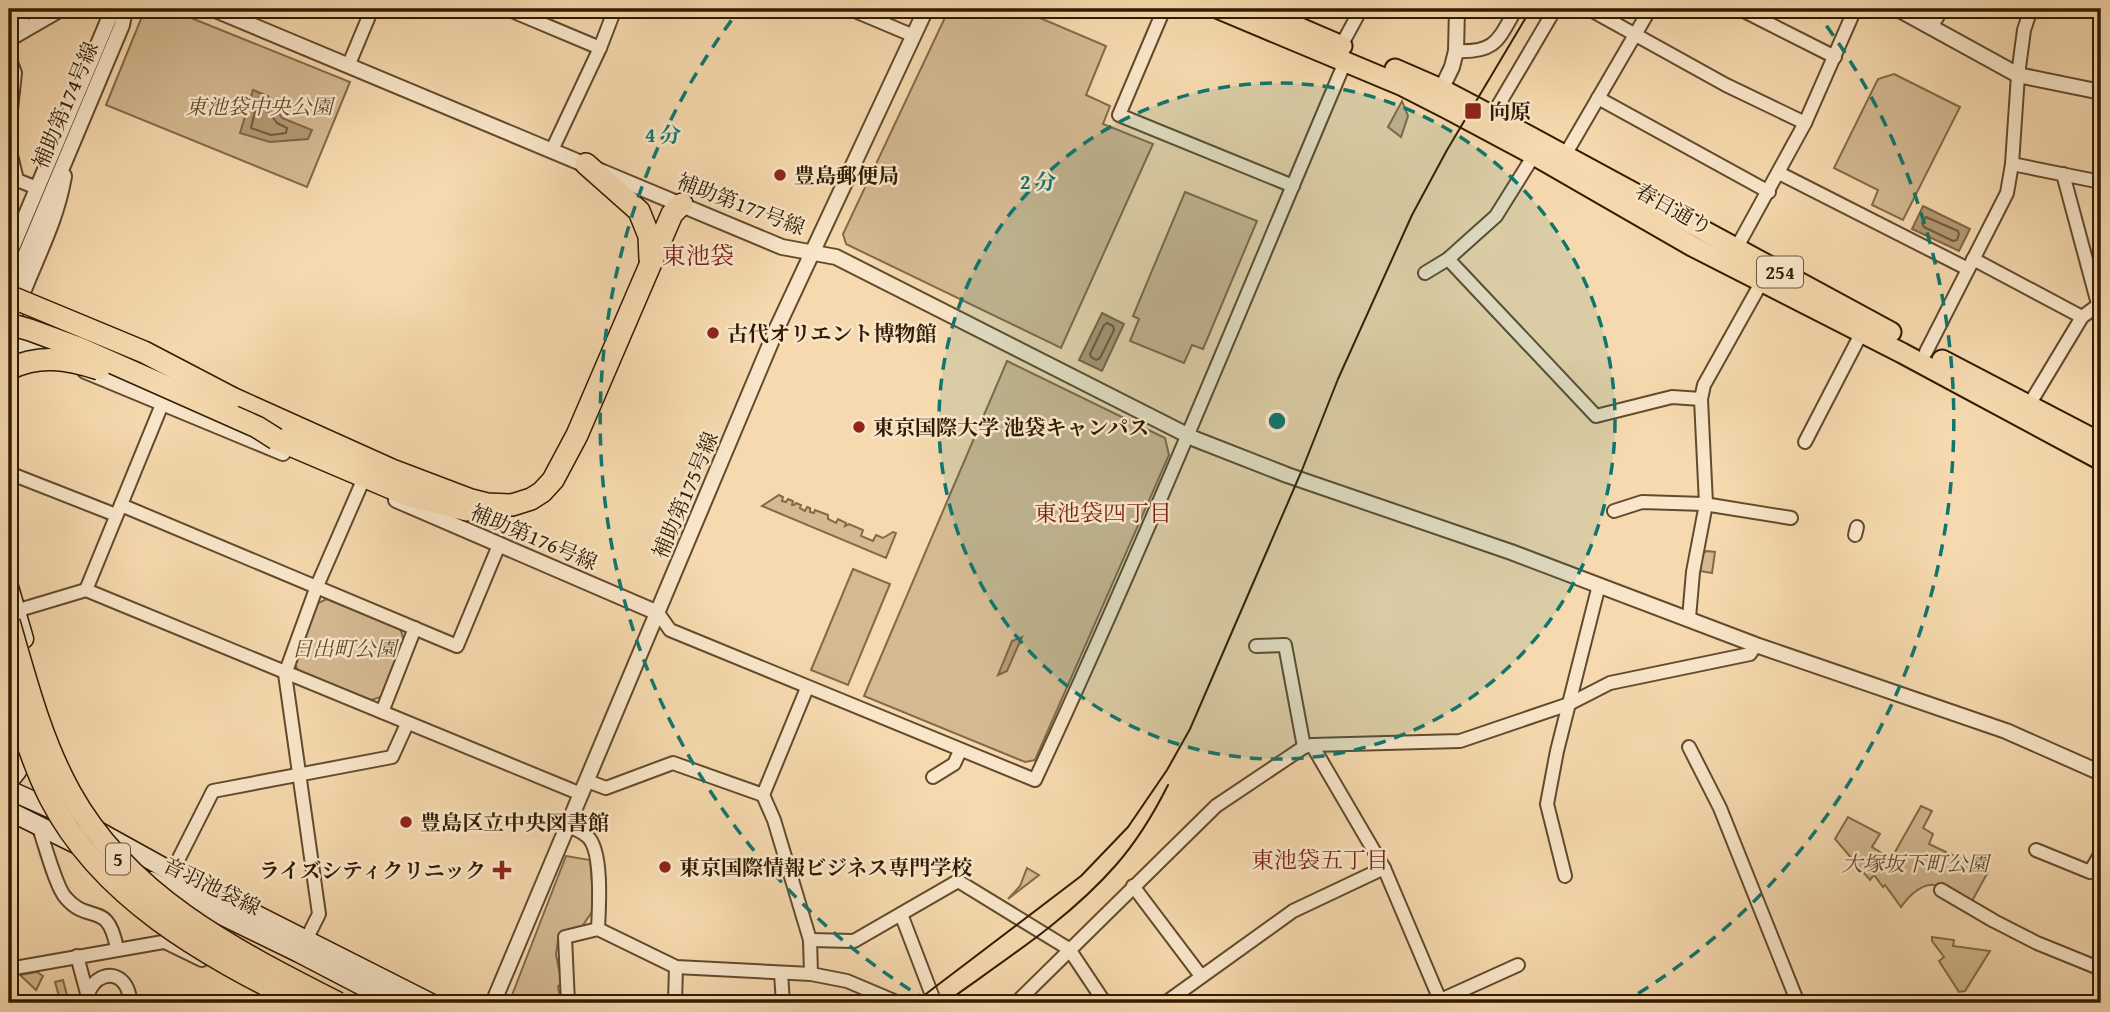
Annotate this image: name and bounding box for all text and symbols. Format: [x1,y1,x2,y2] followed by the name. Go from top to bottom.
[24,37,106,173] street label: 補助第174号線
[186,91,335,122] park label: 東池袋中央公園
[1489,96,1531,127] place label: 向原
[1463,101,1483,121] marker: 向原
[645,119,681,150] text: 4 分
[794,160,899,191] place label: 豊島郵便局
[672,165,810,243] street label: 補助第177号線
[1020,166,1056,197] text: 2 分
[772,167,788,183] marker: 豊島郵便局
[1630,175,1718,243] street label: 春日通り
[662,238,734,273] district label: 東池袋
[1757,256,1803,288] road number: 254
[727,318,937,349] place label: 古代オリエント博物館
[705,325,721,341] marker: 古代オリエント博物館
[1265,409,1289,433] centre of rings
[873,412,1149,443] place label: 東京国際大学 池袋キャンパス
[851,419,867,435] marker: 東京国際大学 池袋キャンパス
[644,427,726,563] street label: 補助第175号線
[466,496,602,578] street label: 補助第176号線
[1034,496,1172,529] district label: 東池袋四丁目
[292,633,399,664] park label: 日出町公園
[420,807,609,838] place label: 豊島区立中央図書館
[398,814,414,830] marker: 豊島区立中央図書館
[1251,843,1389,876] district label: 東池袋五丁目
[106,844,130,874] road number: 5
[1842,848,1991,879] park label: 大塚坂下町公園
[158,849,266,923] street label: 音羽池袋線
[679,852,972,883] place label: 東京国際情報ビジネス専門学校
[259,855,486,886] place label: ライズシティクリニック
[657,859,673,875] marker: 東京国際情報ビジネス専門学校
[492,860,512,880] marker: ライズシティクリニック

